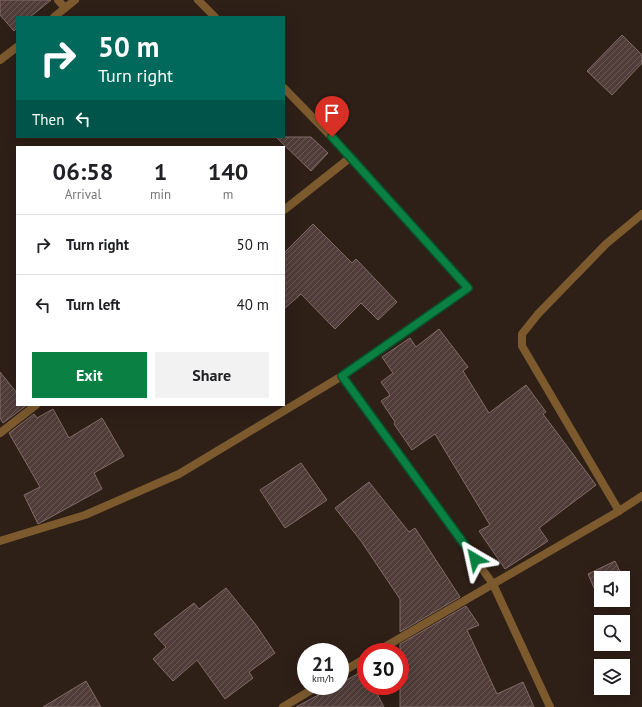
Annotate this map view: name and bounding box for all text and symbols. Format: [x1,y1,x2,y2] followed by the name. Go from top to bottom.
[98,28,159,65] text: 50 m
[32,32,84,84] icon: right
[98,64,173,87] text: Turn right
[315,96,349,137] pin
[321,102,343,124] icon: arrive
[72,108,94,130] icon: left
[32,110,64,129] text: Then
[53,156,113,187] text: 06:58
[154,156,167,187] text: 1
[208,156,248,187] text: 140
[65,186,101,203] text: Arrival
[150,186,171,203] text: min
[223,186,233,203] text: m
[32,234,54,256] icon: right
[66,235,129,254] text: Turn right
[236,235,269,254] text: 50 m
[32,294,54,316] icon: left
[66,295,120,314] text: Turn left
[236,295,269,314] text: 40 m
[32,352,147,398] button: Exit
[155,352,269,398] button: Share
[454,538,496,580] position arrow
[594,571,630,695] map controls
[594,571,630,607] button: sound
[594,615,630,651] button: search
[357,643,409,695] speed limit sign: 30
[312,651,334,677] text: 21
[594,659,630,695] button: layers
[312,672,334,685] text: km/h

